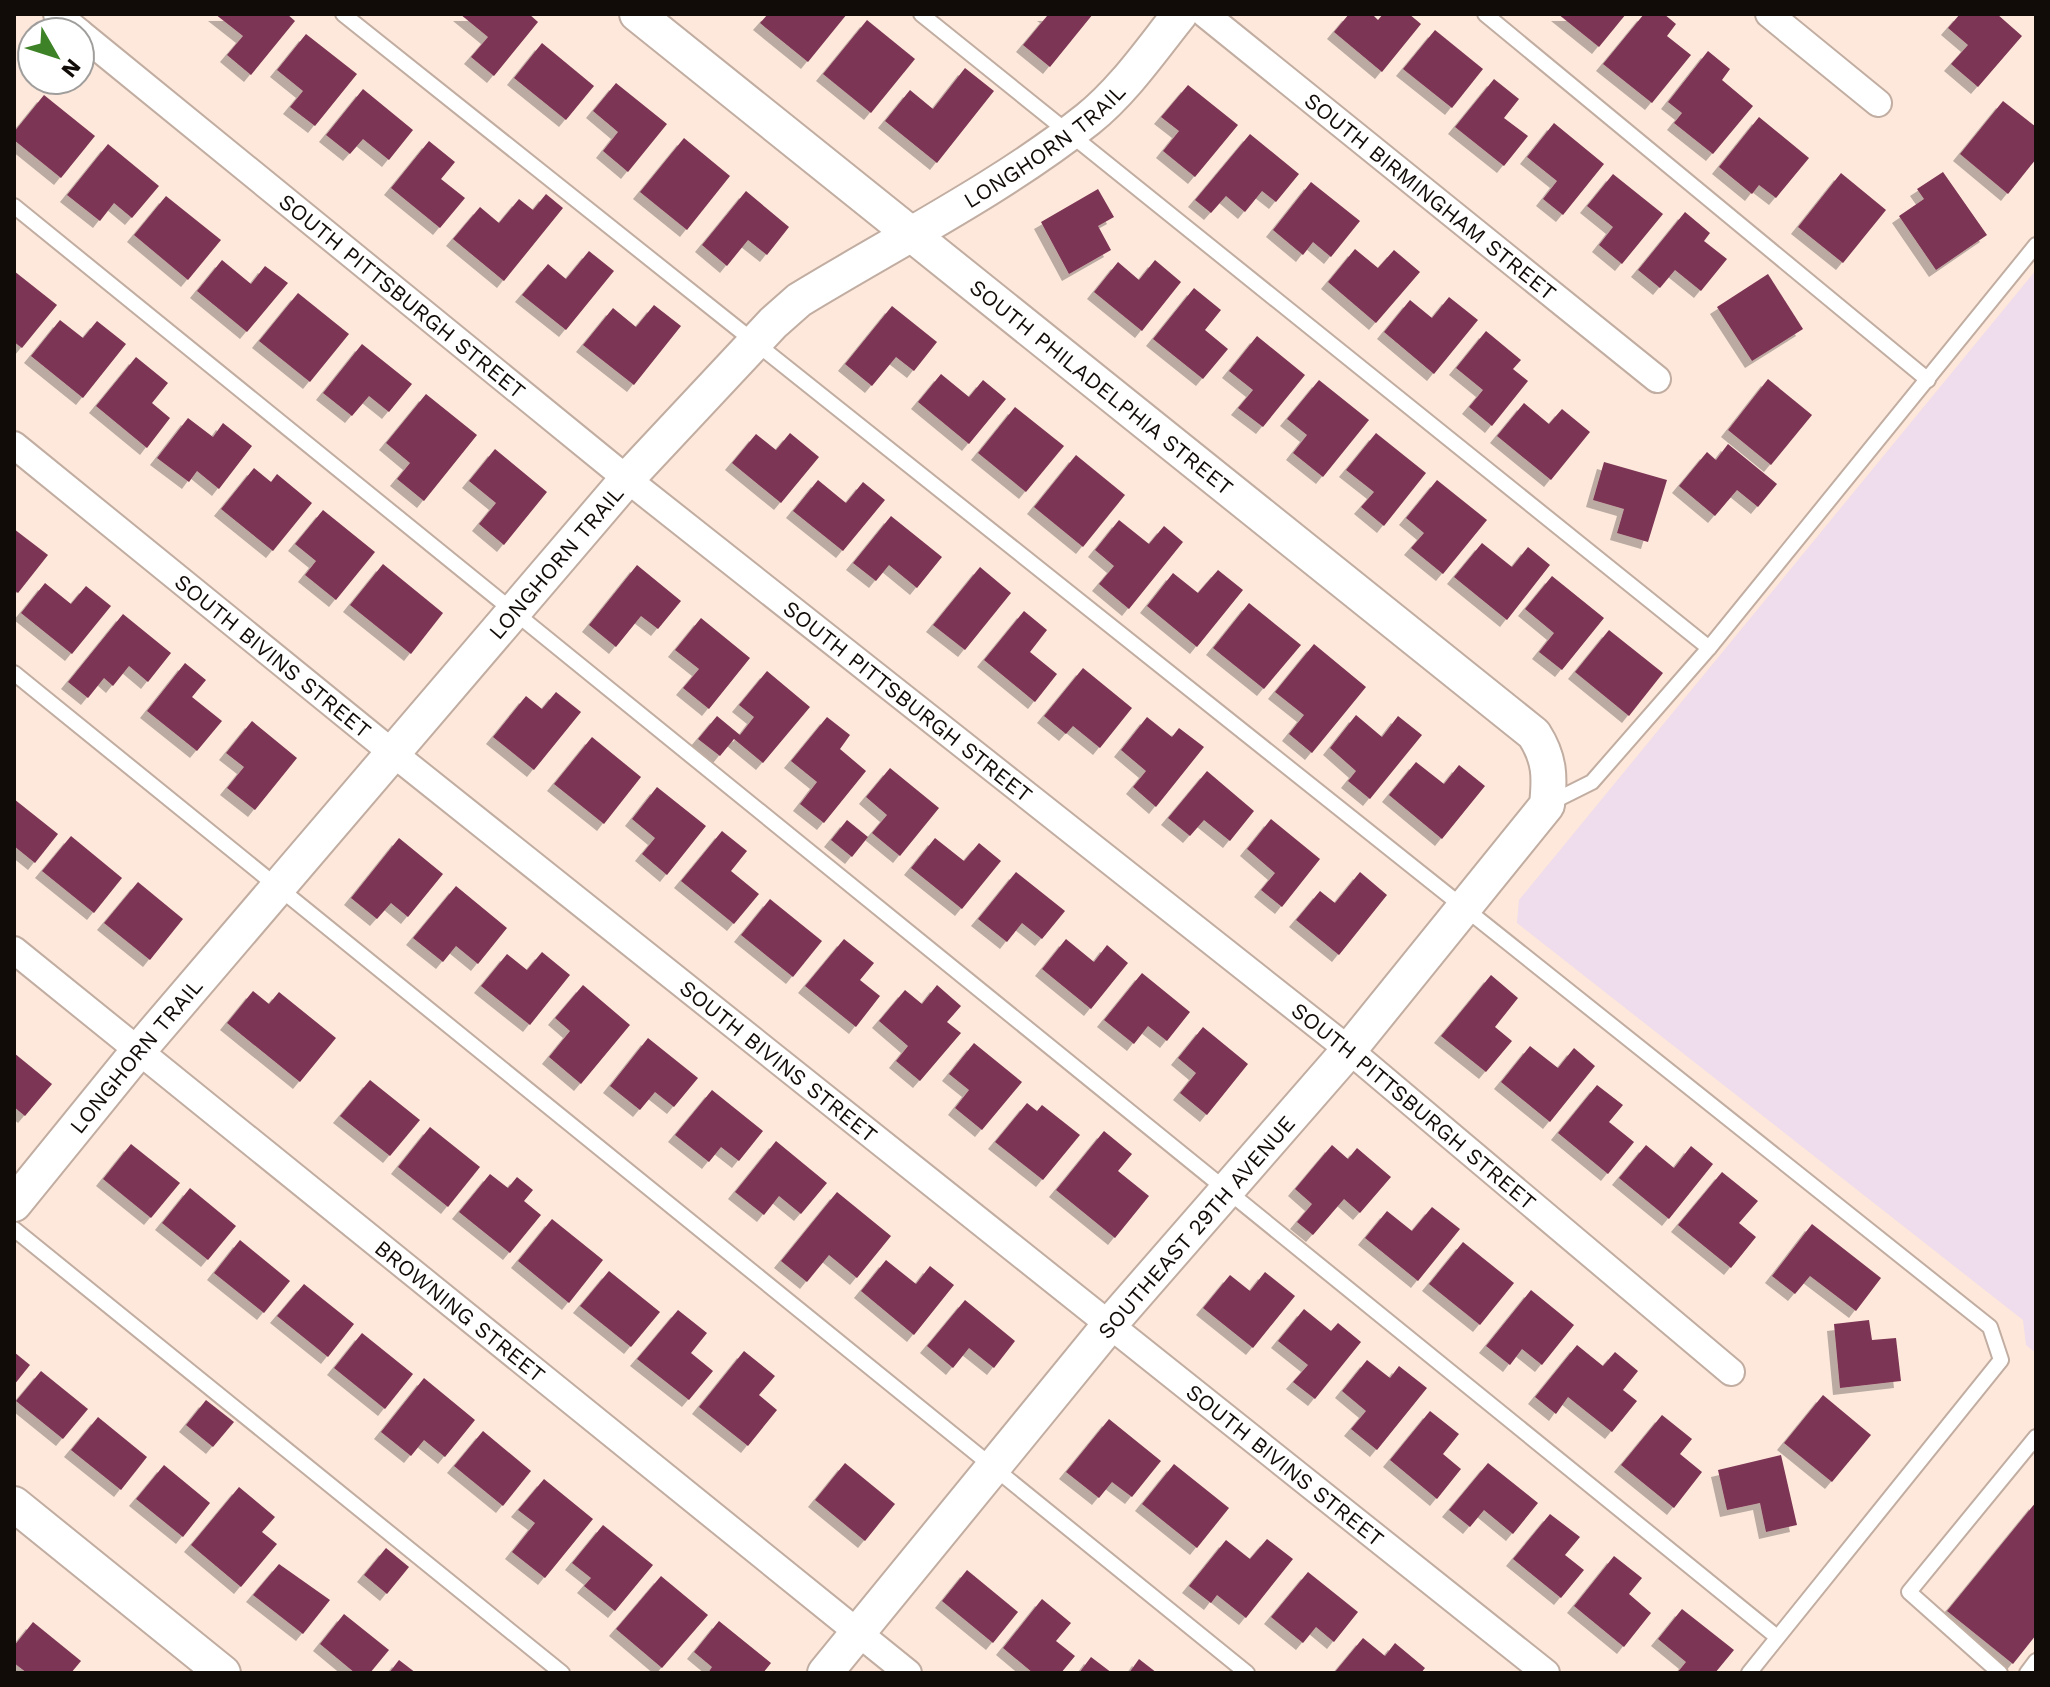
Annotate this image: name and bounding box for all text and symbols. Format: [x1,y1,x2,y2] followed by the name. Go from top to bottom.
[16,16,96,96] north arrow
[56,54,86,82] text: N
[959,79,1130,213] street label: LONGHORN TRAIL
[1300,88,1561,306] street label: SOUTH BIRMINGHAM STREET
[274,189,530,404] street label: SOUTH PITTSBURGH STREET
[965,274,1238,501] street label: SOUTH PHILADELPHIA STREET
[484,481,629,644] street label: LONGHORN TRAIL
[170,569,376,743] street label: SOUTH BIVINS STREET
[778,596,1037,808] street label: SOUTH PITTSBURGH STREET
[65,973,208,1138] street label: LONGHORN TRAIL
[675,975,882,1148] street label: SOUTH BIVINS STREET
[1287,998,1541,1215] street label: SOUTH PITTSBURGH STREET
[1093,1111,1300,1344] street label: SOUTHEAST 29TH AVENUE
[370,1235,550,1388] street label: BROWNING STREET
[1181,1379,1389,1552] street label: SOUTH BIVINS STREET

